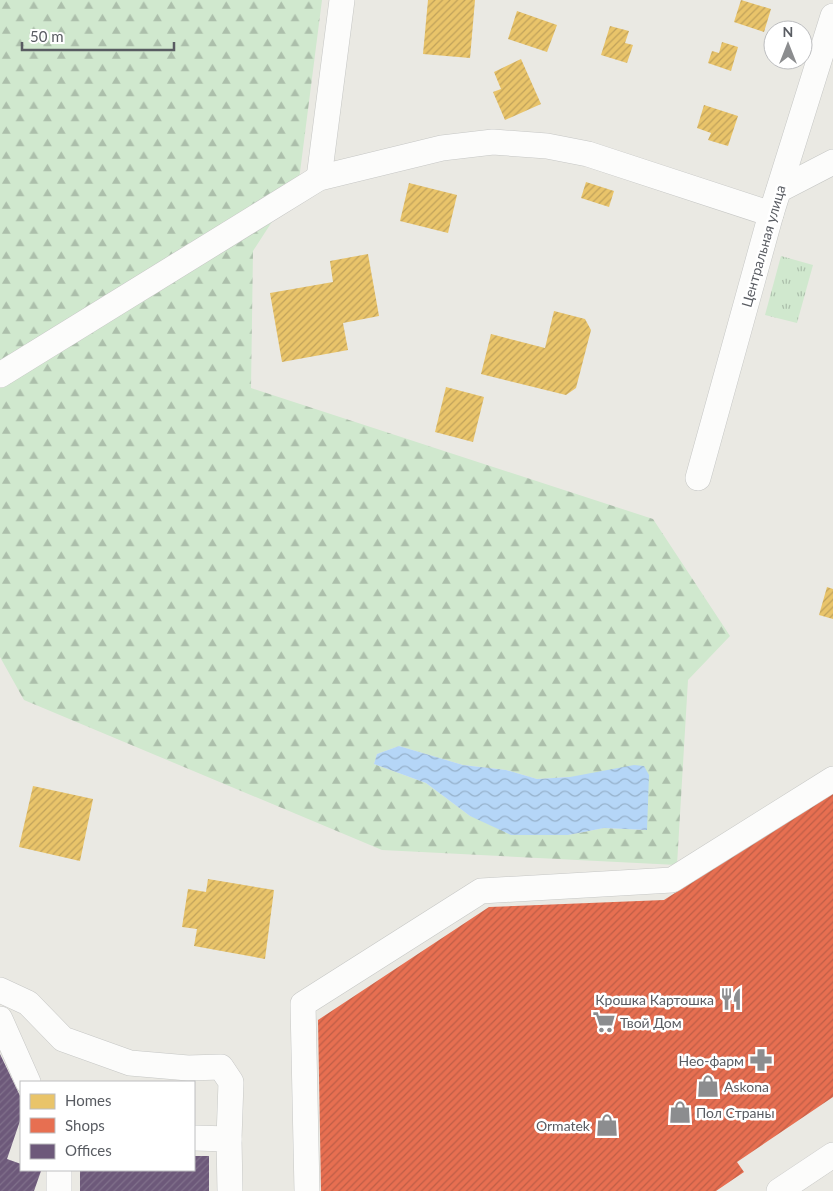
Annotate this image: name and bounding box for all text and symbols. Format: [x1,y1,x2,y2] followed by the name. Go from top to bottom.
[22,20,175,52] scale bar
[763,20,813,70] north arrow
[783,23,793,40] text: N
[30,27,64,45] text: 50 m
[737,183,789,309] street label: Центральная улица
[718,986,744,1012] restaurant icon: Крошка Картошка
[595,991,714,1008] place label: Крошка Картошка
[591,1009,617,1035] supermarket icon: Твой Дом
[620,1014,682,1031] place label: Твой Дом
[748,1047,774,1073] pharmacy icon: Нео-фарм
[678,1052,744,1069] place label: Нео-фарм
[695,1073,721,1099] shop icon: Askona
[724,1078,769,1095] place label: Askona
[20,1081,195,1171] legend
[65,1091,111,1109] text: Homes
[667,1099,693,1125] shop icon: Пол Страны
[696,1104,775,1121] place label: Пол Страны
[594,1112,620,1138] shop icon: Ormatek
[65,1116,105,1134] text: Shops
[536,1117,591,1134] place label: Ormatek
[65,1141,112,1159] text: Offices

